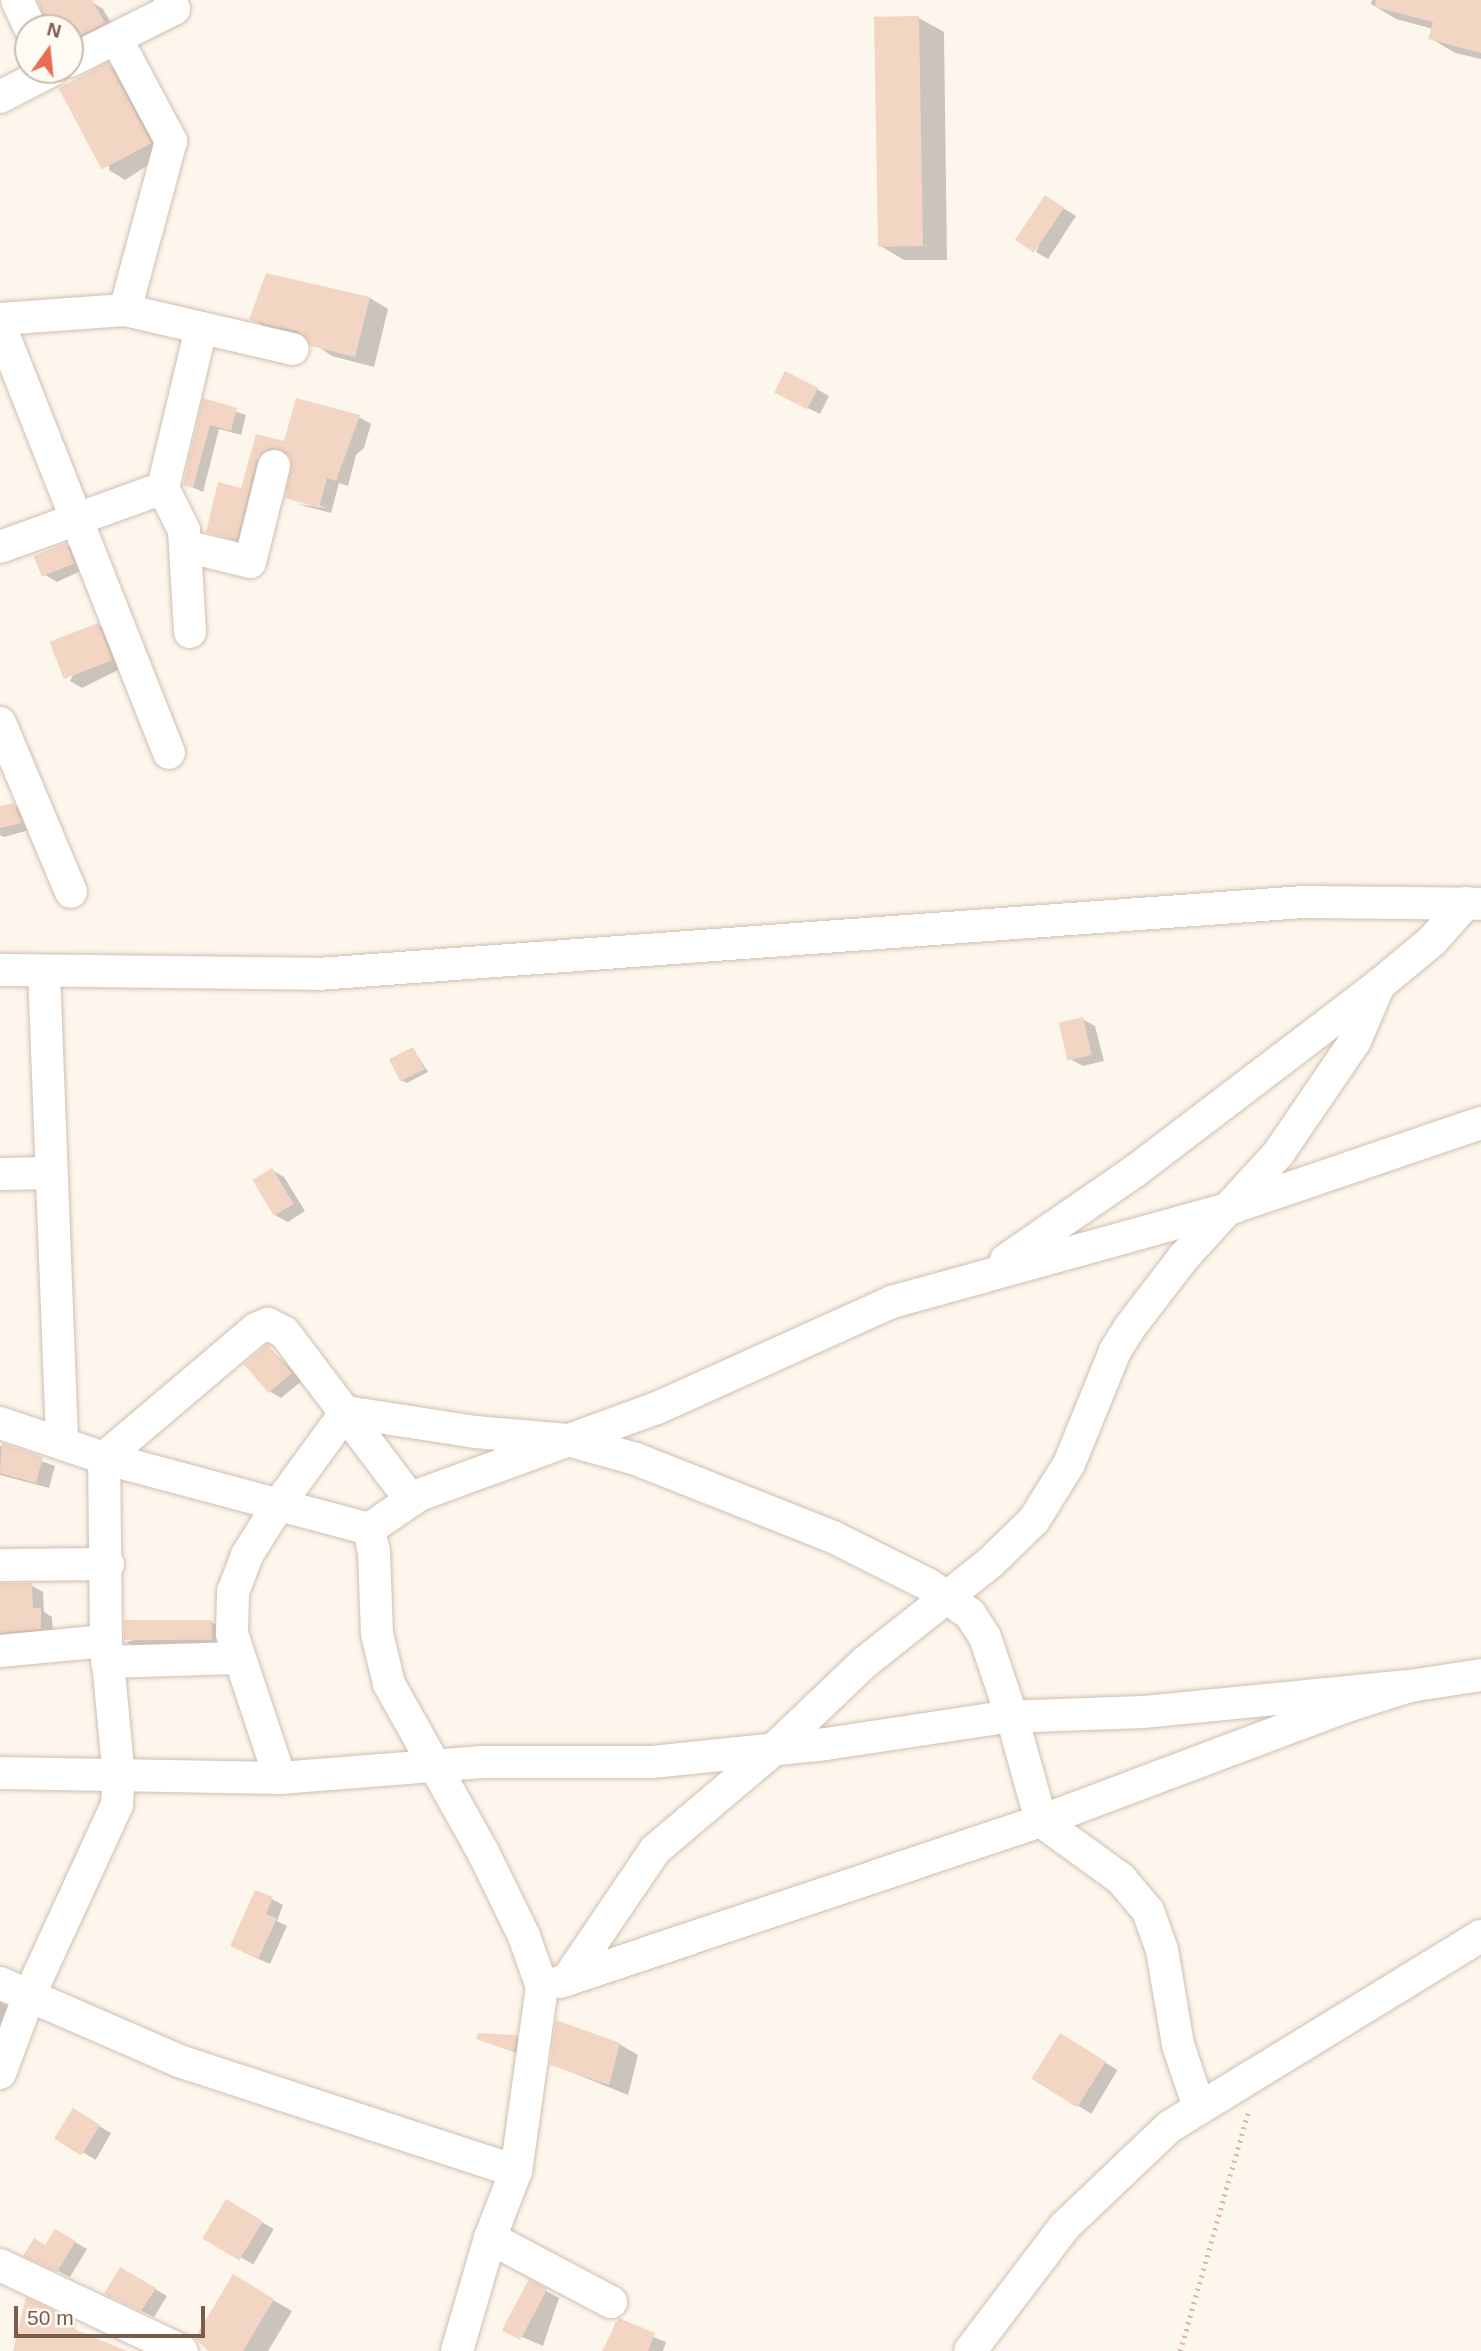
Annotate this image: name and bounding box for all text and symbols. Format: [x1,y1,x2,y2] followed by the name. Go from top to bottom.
[14,14,84,84] north arrow
[45,18,63,42] text: N
[18,2292,208,2336] scale bar
[27,2306,74,2329] text: 50 m

